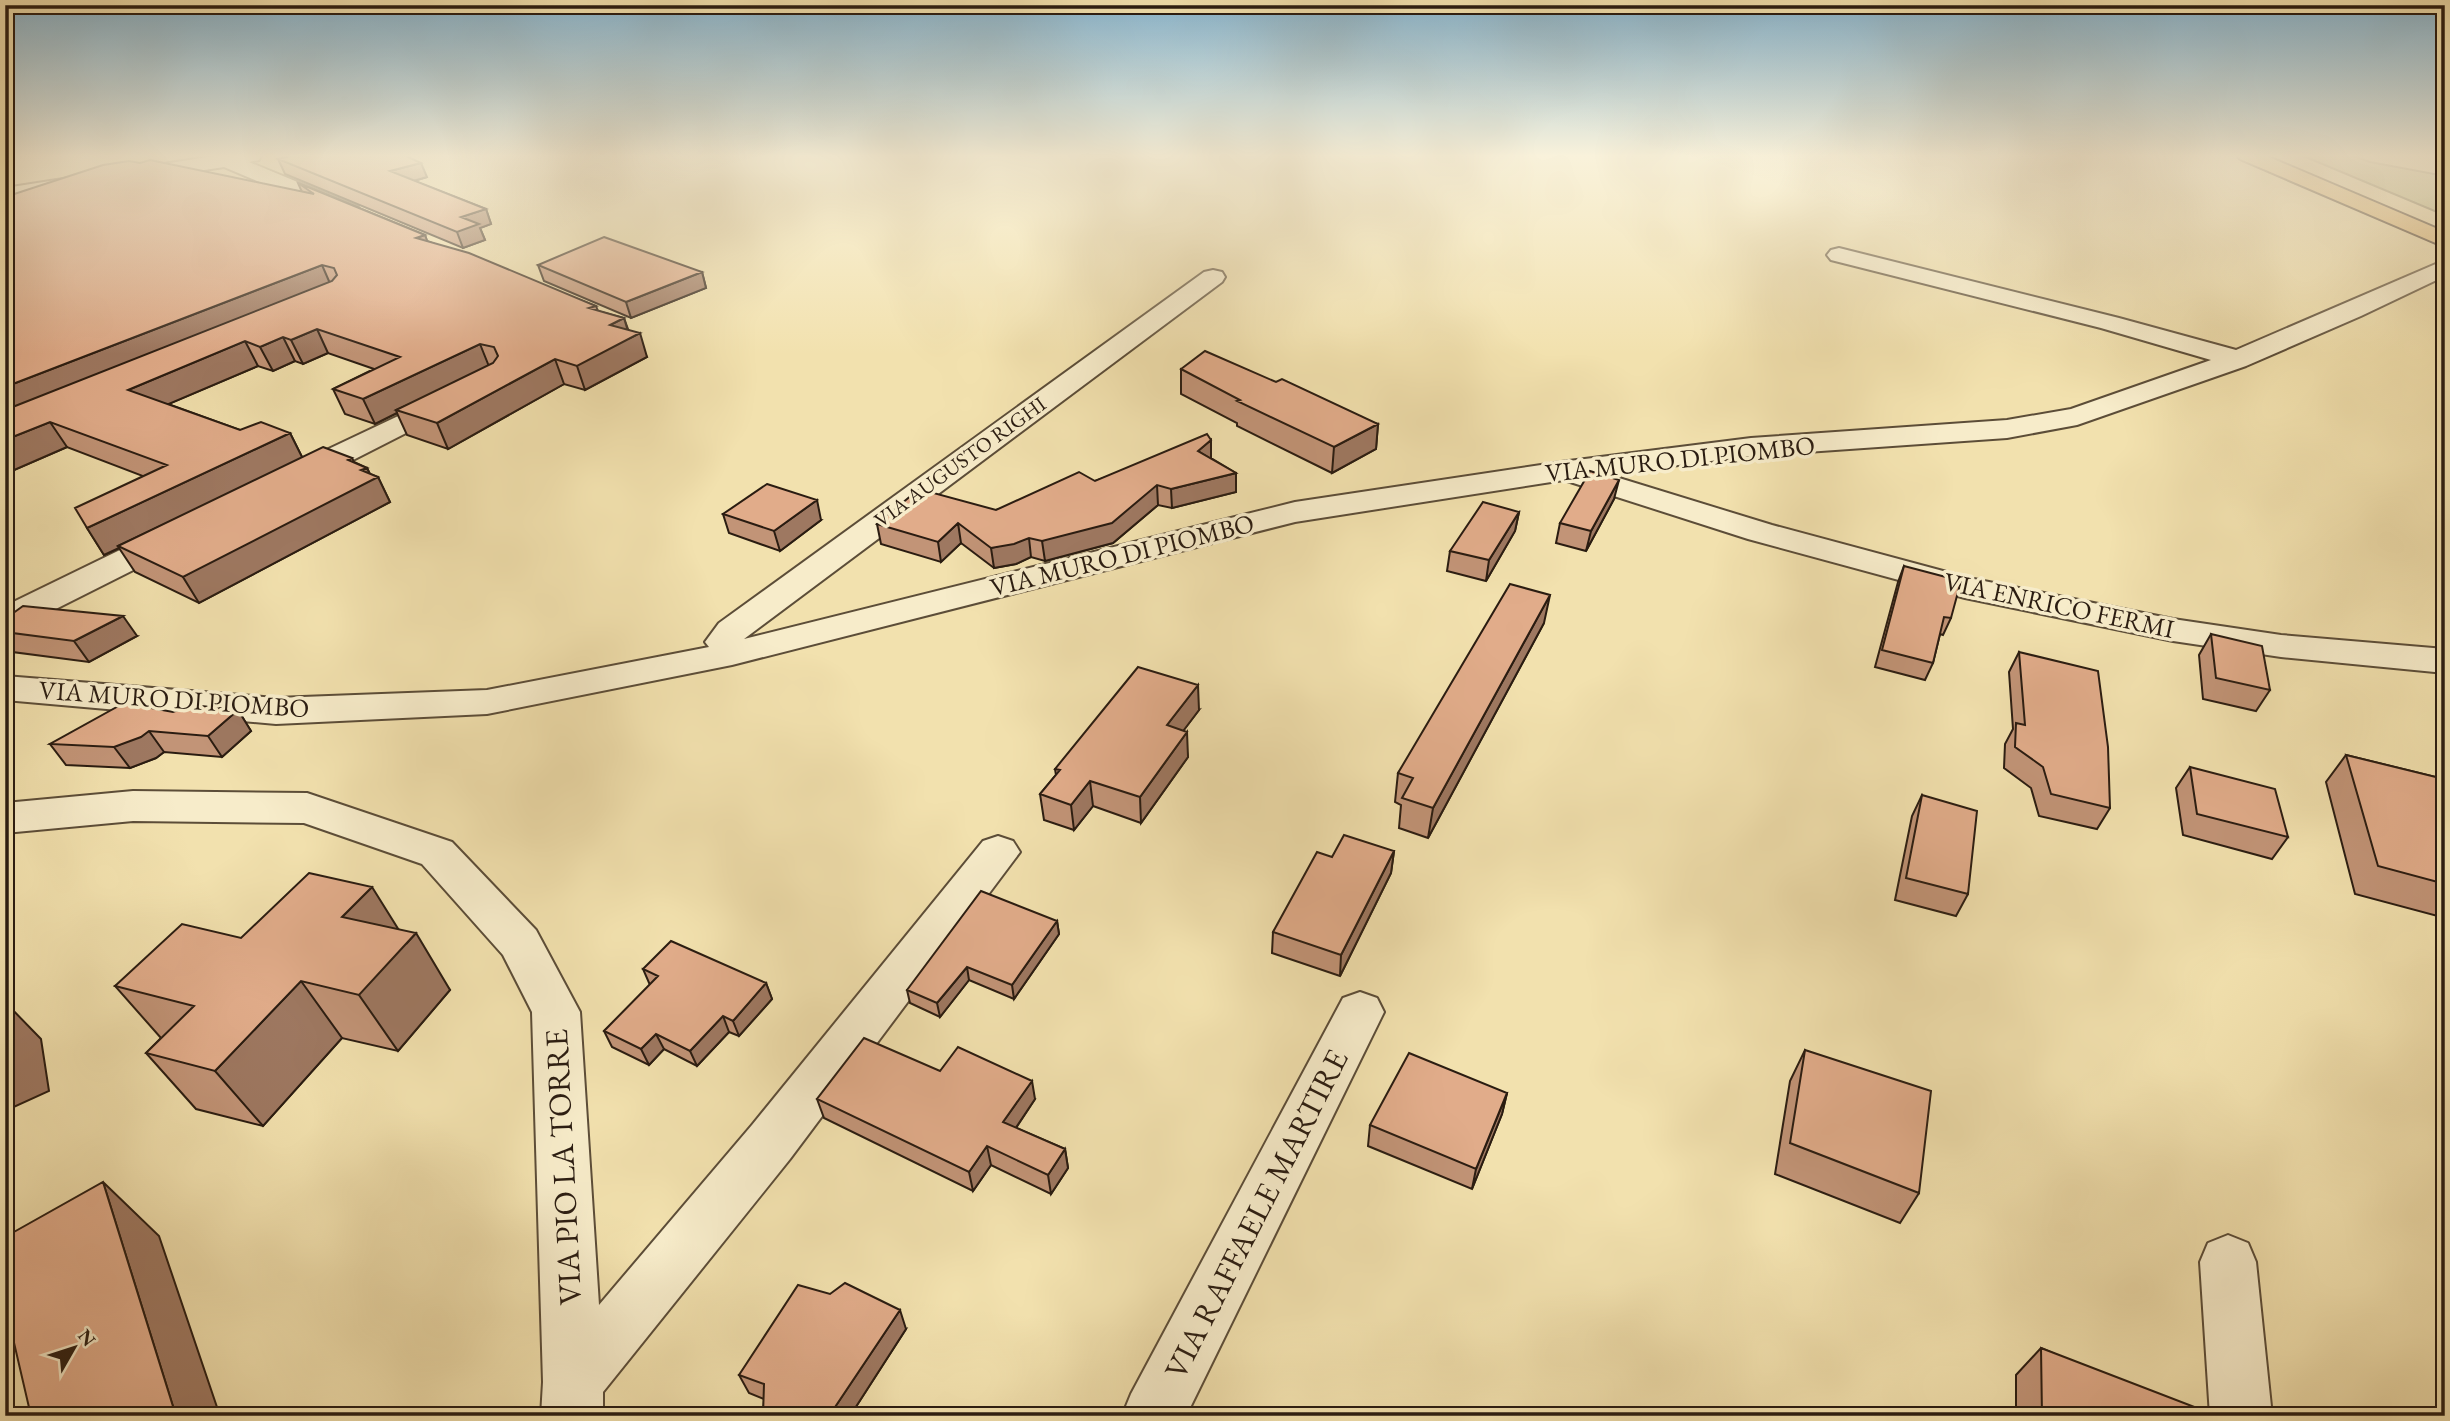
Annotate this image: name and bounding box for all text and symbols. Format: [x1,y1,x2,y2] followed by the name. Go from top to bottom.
[868,390,1051,533] street label: VIA AUGUSTO RIGHI
[1544,428,1816,490] street label: VIA MURO DI PIOMBO
[986,506,1258,604] street label: VIA MURO DI PIOMBO
[1941,564,2177,646] street label: VIA ENRICO FERMI
[38,673,310,725] street label: VIA MURO DI PIOMBO
[535,1028,591,1306] street label: VIA PIO LA TORRE
[1155,1042,1357,1386] street label: VIA RAFFAELE MARTIRE
[38,1312,108,1382] north arrow
[72,1324,102,1352] text: N

